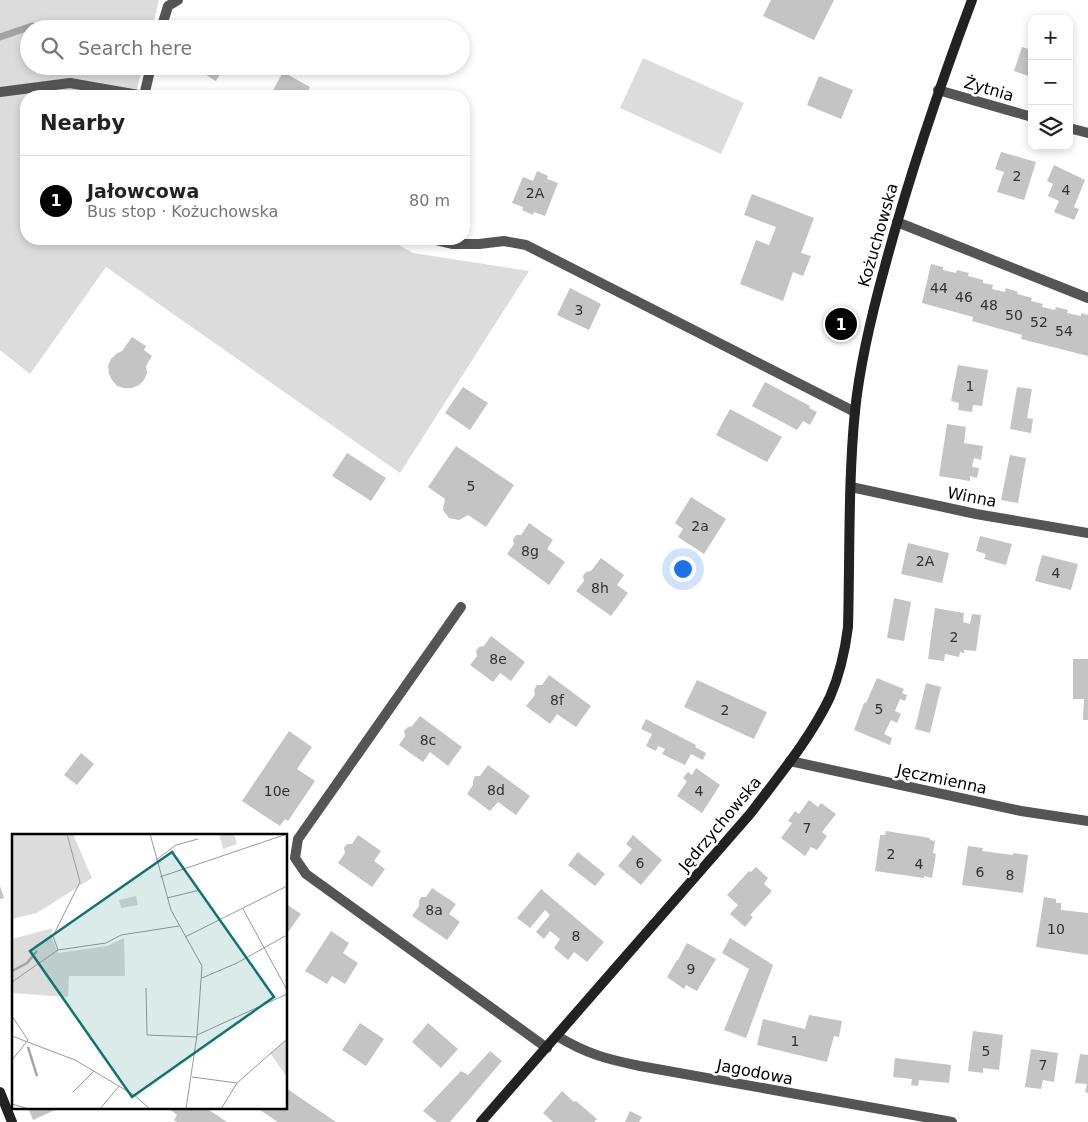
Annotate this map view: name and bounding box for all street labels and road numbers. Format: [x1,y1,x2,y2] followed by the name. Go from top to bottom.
[962,73,1016,105] street label: Żytnia
[854,181,902,289] street label: Kożuchowska
[946,483,998,511] street label: Winna
[894,760,989,798] street label: Jęczmienna
[674,773,765,876] street label: Jędrzychowska
[714,1055,795,1089] street label: Jagodowa

